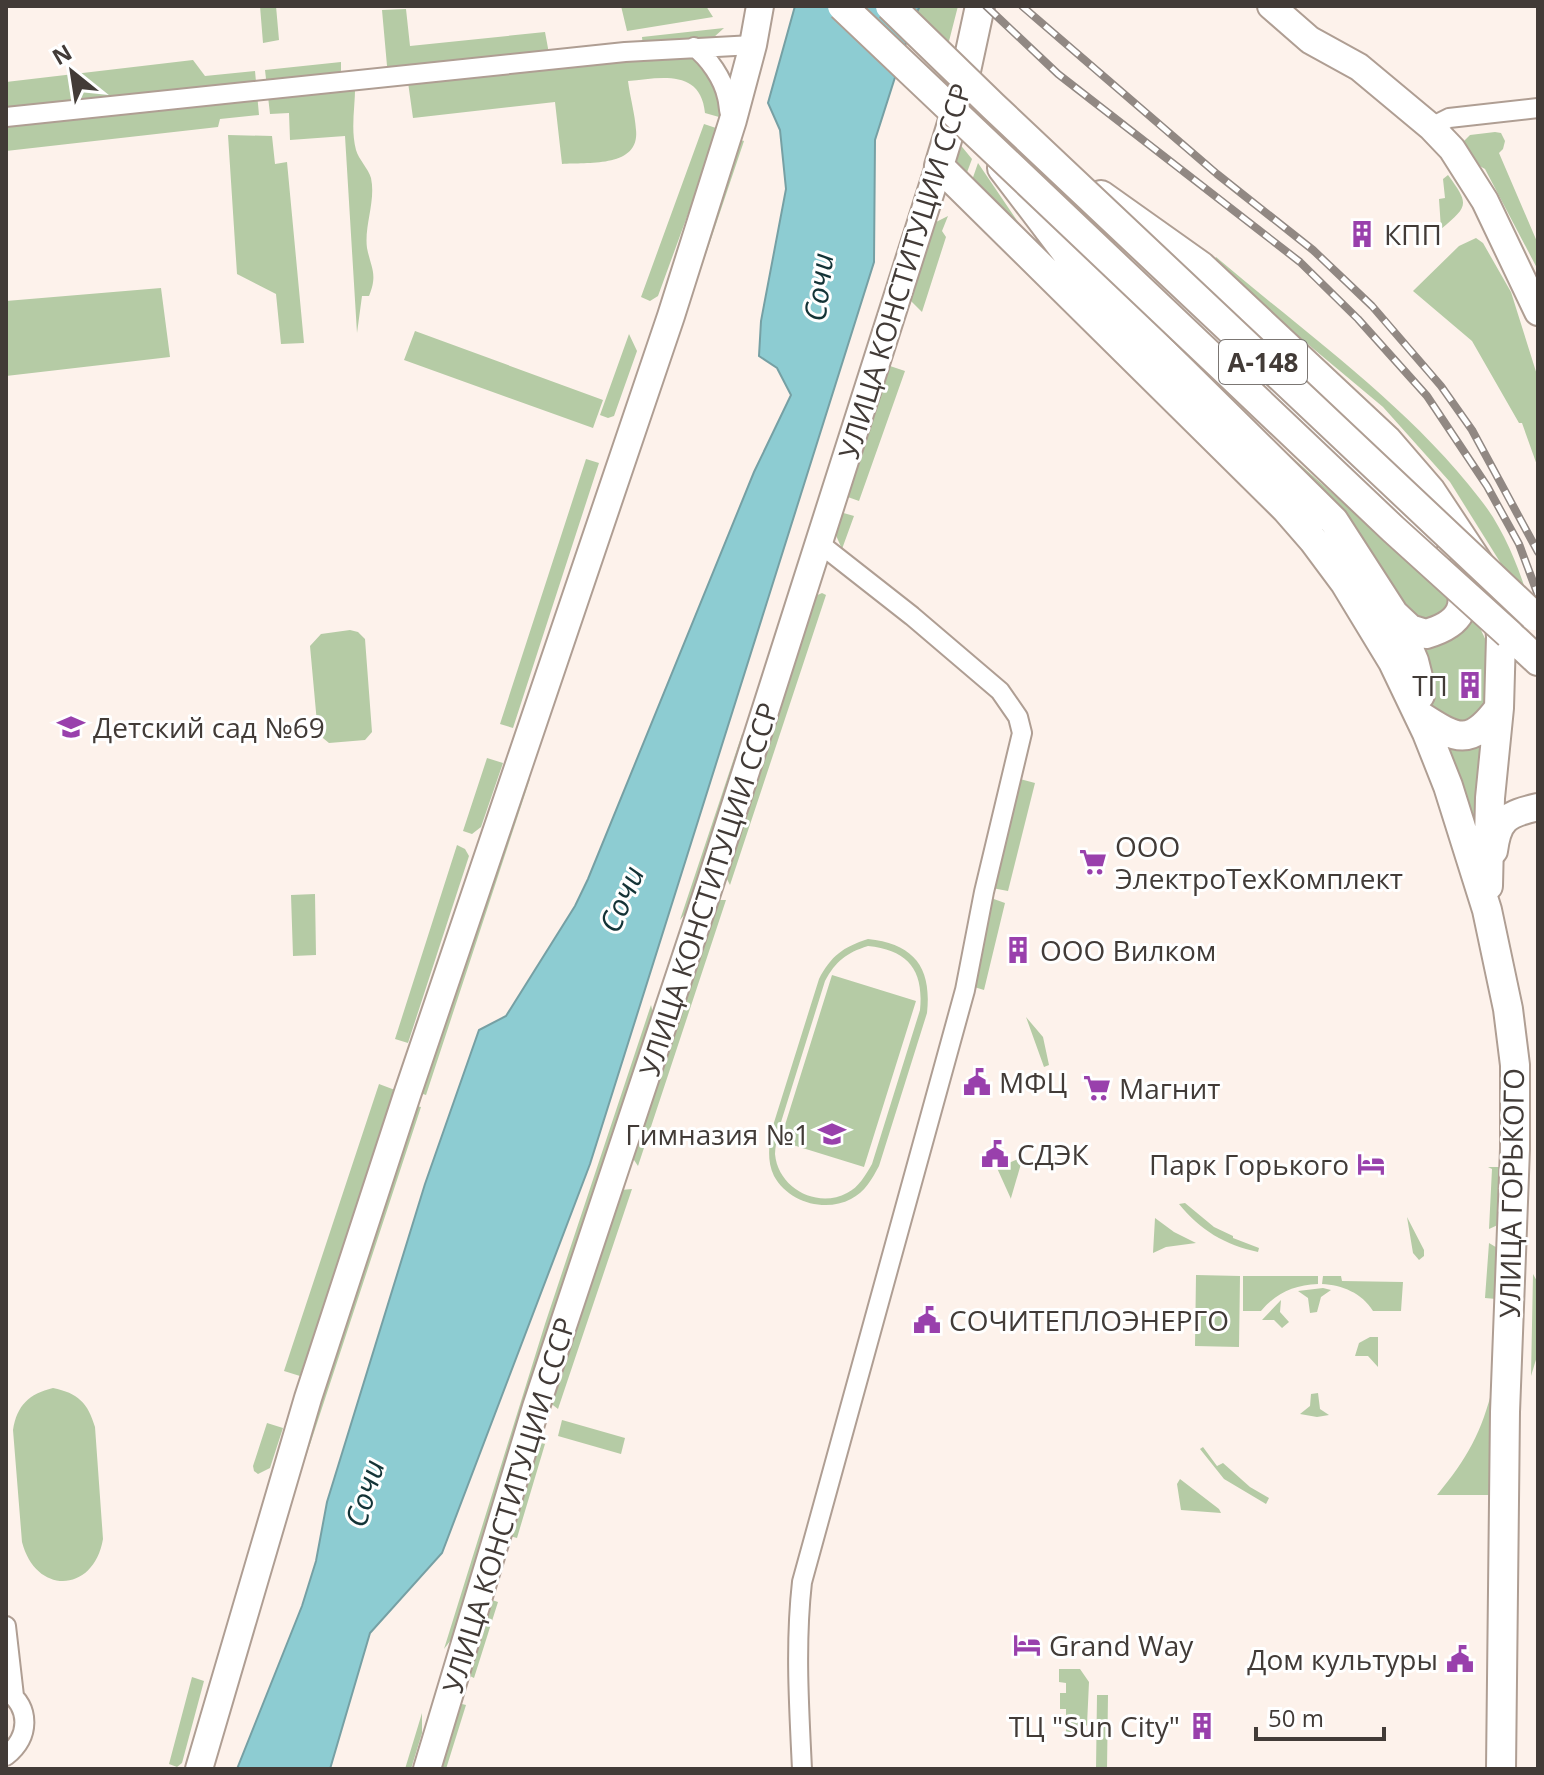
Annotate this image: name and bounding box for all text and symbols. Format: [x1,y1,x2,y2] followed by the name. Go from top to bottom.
[32,32,112,112] north arrow
[46,36,77,71] text: N
[829,79,979,463] street label: УЛИЦА КОНСТИТУЦИИ СССР
[1384,215,1442,253] place label: КПП
[1347,219,1377,249] building icon: КПП
[793,250,843,324] water label: Сочи
[1219,340,1307,384] road number: А-148
[1412,666,1448,704] place label: ТП
[1455,670,1485,700] building icon: ТП
[630,697,786,1081] street label: УЛИЦА КОНСТИТУЦИИ СССР
[93,708,325,746] place label: Детский сад №69
[56,712,86,742] school or university icon: Детский сад №69
[1115,827,1403,897] place label: ООО ЭлектроТехКомплект
[1078,847,1108,877] supermarket icon: ООО ЭлектроТехКомплект
[589,859,653,939] water label: Сочи
[1040,931,1216,969] place label: ООО Вилком
[1003,935,1033,965] building icon: ООО Вилком
[999,1063,1067,1101] place label: МФЦ
[962,1067,992,1097] public building icon: МФЦ
[1490,1068,1532,1318] street label: УЛИЦА ГОРЬКОГО
[1119,1069,1221,1107] place label: Магнит
[1082,1073,1112,1103] supermarket icon: Магнит
[625,1115,810,1153] place label: Гимназия №1
[817,1119,847,1149] school or university icon: Гимназия №1
[1017,1135,1089,1173] place label: СДЭК
[980,1139,1010,1169] public building icon: СДЭК
[1149,1145,1349,1183] place label: Парк Горького
[1356,1149,1386,1179] hotel icon: Парк Горького
[949,1301,1229,1339] place label: СОЧИТЕПЛОЭНЕРГО
[912,1305,942,1335] public building icon: СОЧИТЕПЛОЭНЕРГО
[433,1313,583,1697] street label: УЛИЦА КОНСТИТУЦИИ СССР
[334,1454,394,1532] water label: Сочи
[1049,1626,1194,1664] place label: Grand Way
[1012,1630,1042,1660] hotel icon: Grand Way
[1247,1640,1438,1678] place label: Дом культуры
[1445,1644,1475,1674] public building icon: Дом культуры
[1256,1691,1384,1741] scale bar
[1268,1701,1324,1734] text: 50 m
[1009,1707,1180,1745] place label: ТЦ "Sun City"
[1187,1711,1217,1741] building icon: ТЦ "Sun City"

